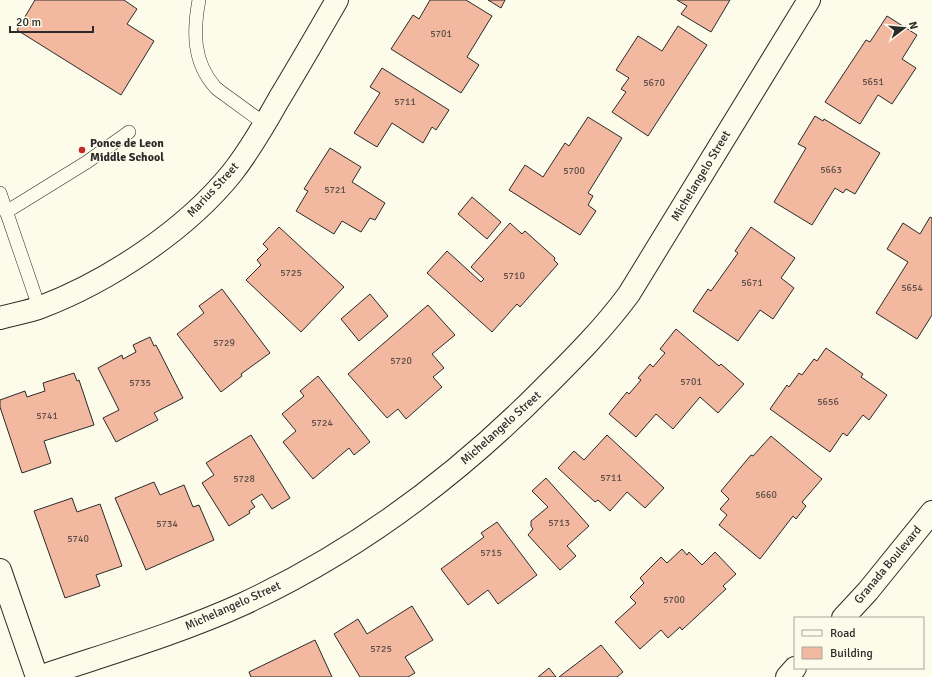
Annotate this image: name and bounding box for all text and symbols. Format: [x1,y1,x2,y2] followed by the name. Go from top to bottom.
[10,8,93,34] scale bar
[884,8,924,48] north arrow
[16,15,41,30] text: 20 m
[906,20,920,31] text: N
[430,28,452,40] house number: 5701
[862,76,884,88] house number: 5651
[643,77,665,89] house number: 5670
[394,96,416,108] house number: 5711
[668,128,734,224] street label: Michelangelo Street
[90,136,164,165] place label: Ponce de Leon Middle School
[77,145,87,155] marker: Ponce de Leon Middle School
[184,160,242,220] street label: Marius Street
[820,164,842,176] house number: 5663
[563,165,585,177] house number: 5700
[324,184,346,196] house number: 5721
[280,267,302,279] house number: 5725
[503,270,525,282] house number: 5710
[741,277,763,289] house number: 5671
[901,282,923,294] house number: 5654
[213,337,235,349] house number: 5729
[390,355,412,367] house number: 5720
[680,376,702,388] house number: 5701
[129,377,151,389] house number: 5735
[458,388,544,468] street label: Michelangelo Street
[817,396,839,408] house number: 5656
[36,410,58,422] house number: 5741
[311,417,333,429] house number: 5724
[600,472,622,484] house number: 5711
[233,473,255,485] house number: 5728
[755,489,777,501] house number: 5660
[548,517,570,529] house number: 5713
[156,518,178,530] house number: 5734
[851,523,925,607] street label: Granada Boulevard
[67,533,89,545] house number: 5740
[480,547,502,559] house number: 5715
[183,578,283,634] street label: Michelangelo Street
[663,594,685,606] house number: 5700
[794,617,924,669] legend
[830,626,856,641] text: Road
[370,643,392,655] house number: 5725
[830,646,873,661] text: Building

